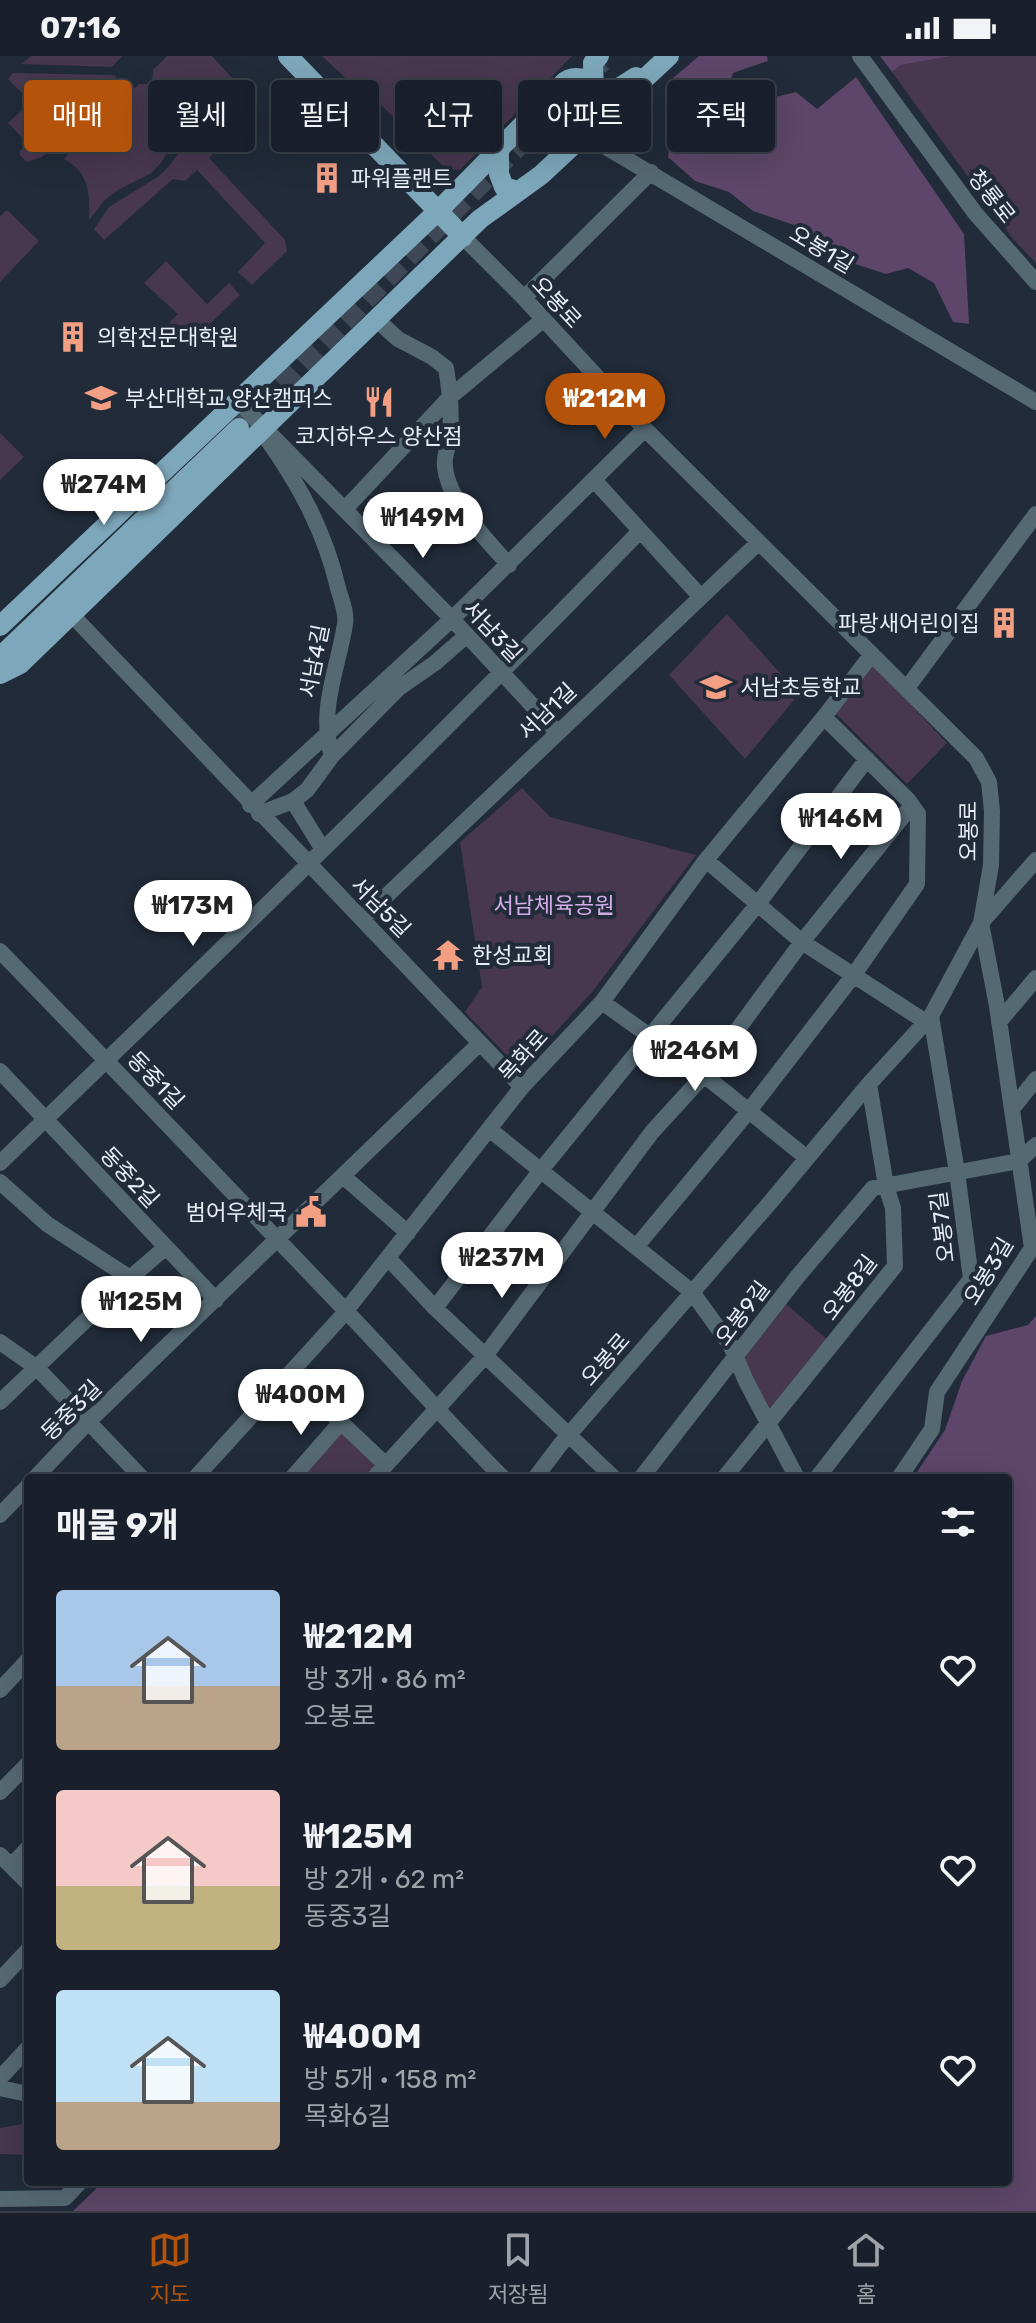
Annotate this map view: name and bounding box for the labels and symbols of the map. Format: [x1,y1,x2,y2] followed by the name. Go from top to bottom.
[310,161,344,195] building icon: 파워플랜트
[962,164,1021,229] street label: 청룡로
[351,165,452,192] place label: 파워플랜트
[785,220,859,279] street label: 오봉1길
[526,271,587,334] street label: 오봉로
[56,320,90,354] building icon: 의학전문대학원
[97,324,239,351] place label: 의학전문대학원
[549,373,661,441] pin: ₩212M
[84,381,118,415] school or university icon: 부산대학교 양산캠퍼스
[125,385,333,412] place label: 부산대학교 양산캠퍼스
[362,385,396,419] restaurant icon: 코지하우스 양산점
[295,423,463,450] place label: 코지하우스 양산점
[48,459,160,527] pin: ₩274M
[367,492,479,560] pin: ₩149M
[458,595,528,668] street label: 서남3길
[987,606,1021,640] building icon: 파랑새어린이집
[838,610,980,637] place label: 파랑새어린이집
[294,622,335,700] street label: 서남4길
[699,670,733,704] school or university icon: 서남초등학교
[740,674,861,701] place label: 서남초등학교
[513,677,582,745] street label: 서남1길
[785,793,897,861] pin: ₩146M
[955,801,982,861] street label: 오봉로
[345,872,416,943] street label: 서남5길
[137,880,249,948] pin: ₩173M
[493,892,615,919] park label: 서남체육공원
[431,938,465,972] temple icon: 한성교회
[472,942,553,969] place label: 한성교회
[493,1024,554,1087] street label: 목화로
[639,1025,751,1093] pin: ₩246M
[122,1046,190,1115] street label: 동중1길
[95,1141,165,1213] street label: 동중2길
[925,1190,960,1264] street label: 오봉7길
[294,1195,328,1229] public building icon: 범어우체국
[186,1199,287,1226] place label: 범어우체국
[446,1232,558,1300] pin: ₩237M
[958,1233,1019,1310] street label: 오봉3길
[816,1249,883,1325] street label: 오봉8길
[85,1276,197,1344] pin: ₩125M
[709,1276,775,1351] street label: 오봉9길
[575,1328,635,1391] street label: 오봉로
[245,1369,357,1437] pin: ₩400M
[36,1375,107,1446] street label: 동중3길

